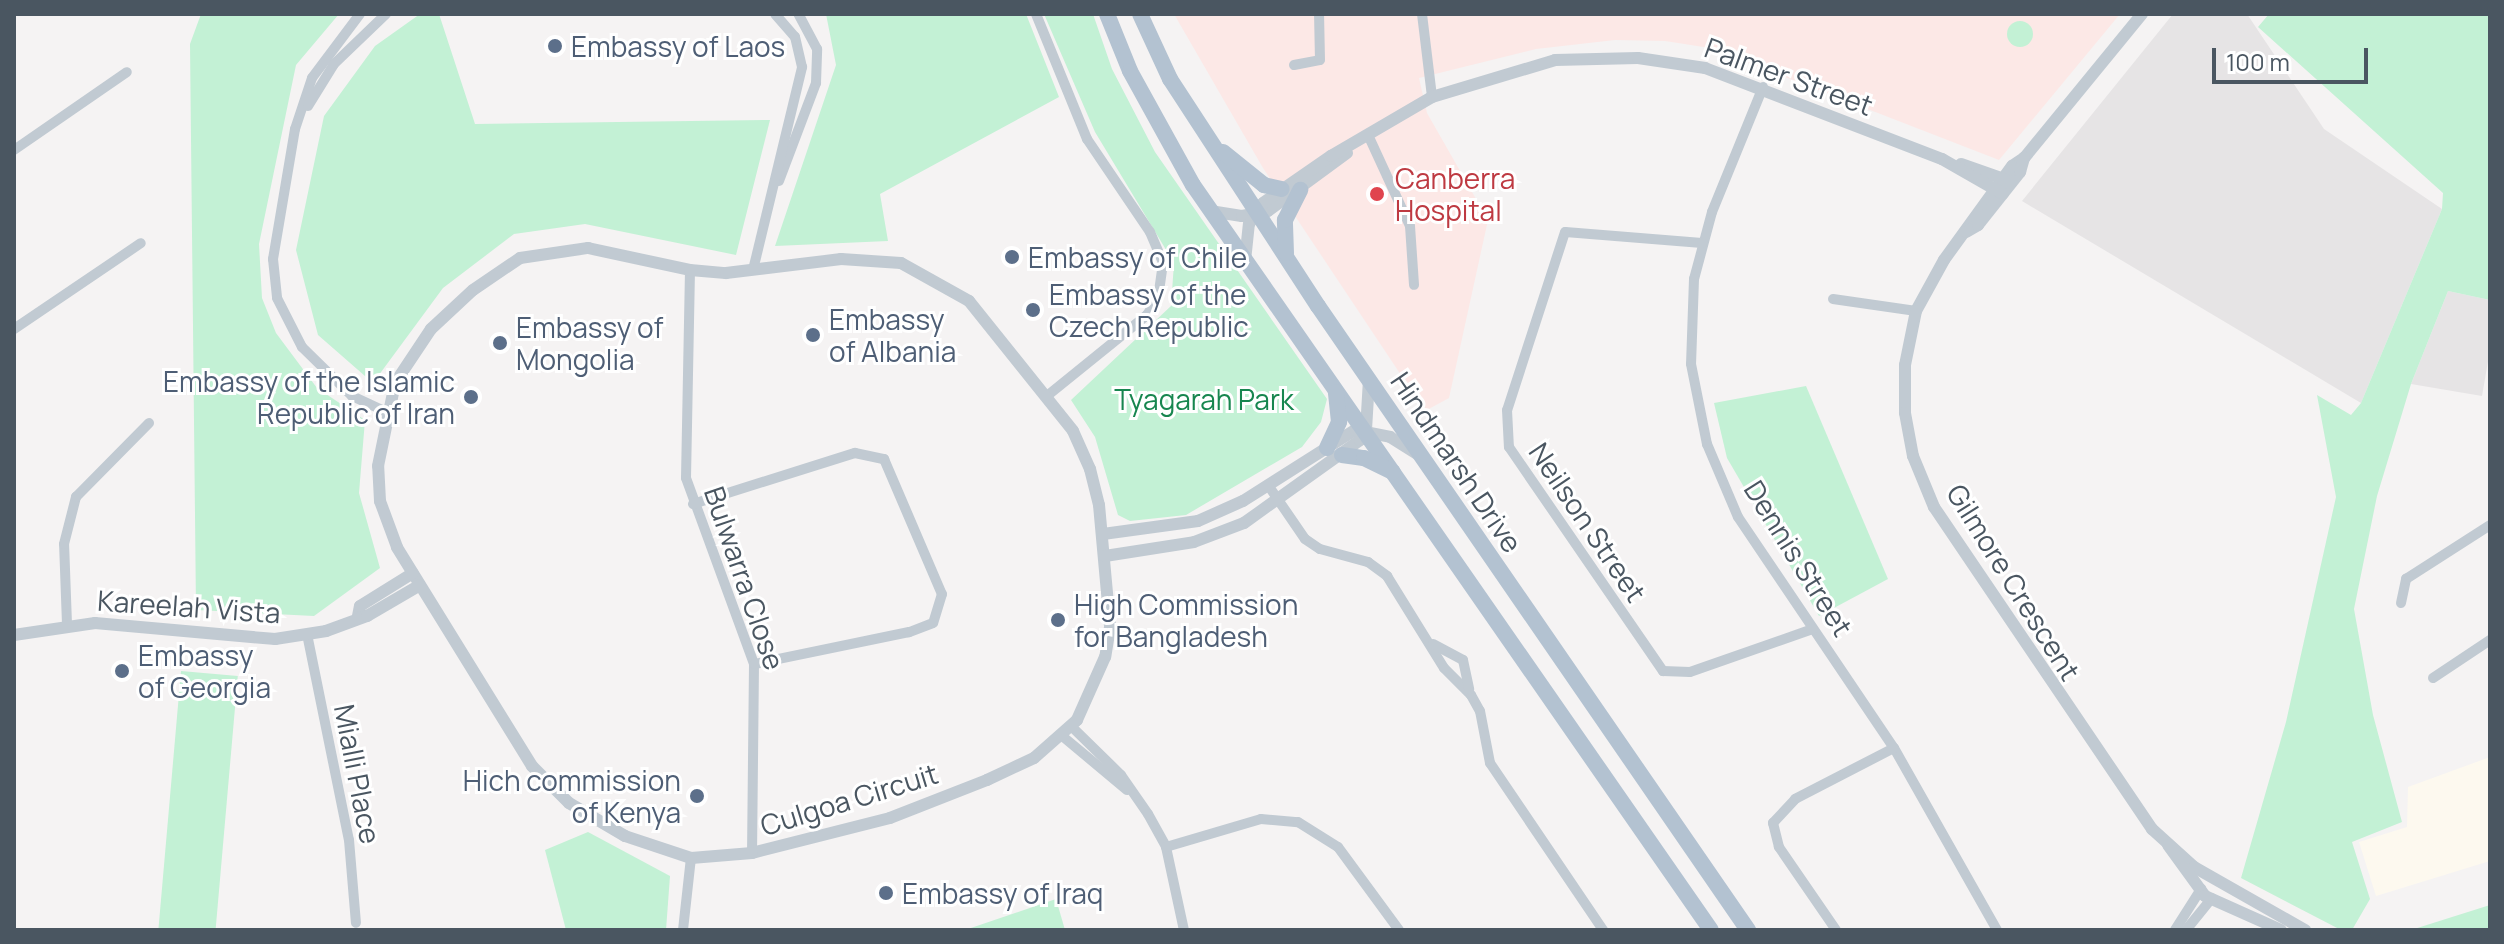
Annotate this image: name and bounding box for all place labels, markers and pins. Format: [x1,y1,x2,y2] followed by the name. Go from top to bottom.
[571,29,785,63] place label: Embassy of Laos
[546,37,564,55] marker: Embassy of Laos
[1395,161,1515,227] place label: Canberra Hospital
[1366,183,1388,205] marker: Canberra Hospital
[1028,240,1247,274] place label: Embassy of Chile
[1003,248,1021,266] marker: Embassy of Chile
[1049,277,1249,343] place label: Embassy of the Czech Republic
[1024,301,1042,319] marker: Embassy of the Czech Republic
[829,302,956,368] place label: Embassy of Albania
[516,310,664,376] place label: Embassy of Mongolia
[804,326,822,344] marker: Embassy of Albania
[491,334,509,352] marker: Embassy of Mongolia
[163,364,455,430] place label: Embassy of the Islamic Republic of Iran
[462,388,480,406] marker: Embassy of the Islamic Republic of Iran
[1074,587,1298,653] place label: High Commission for Bangladesh
[1049,611,1067,629] marker: High Commission for Bangladesh
[138,638,271,704] place label: Embassy of Georgia
[113,662,131,680] marker: Embassy of Georgia
[463,763,681,829] place label: Hich commission of Kenya
[688,787,706,805] marker: Hich commission of Kenya
[902,876,1103,910] place label: Embassy of Iraq
[877,884,895,902] marker: Embassy of Iraq

